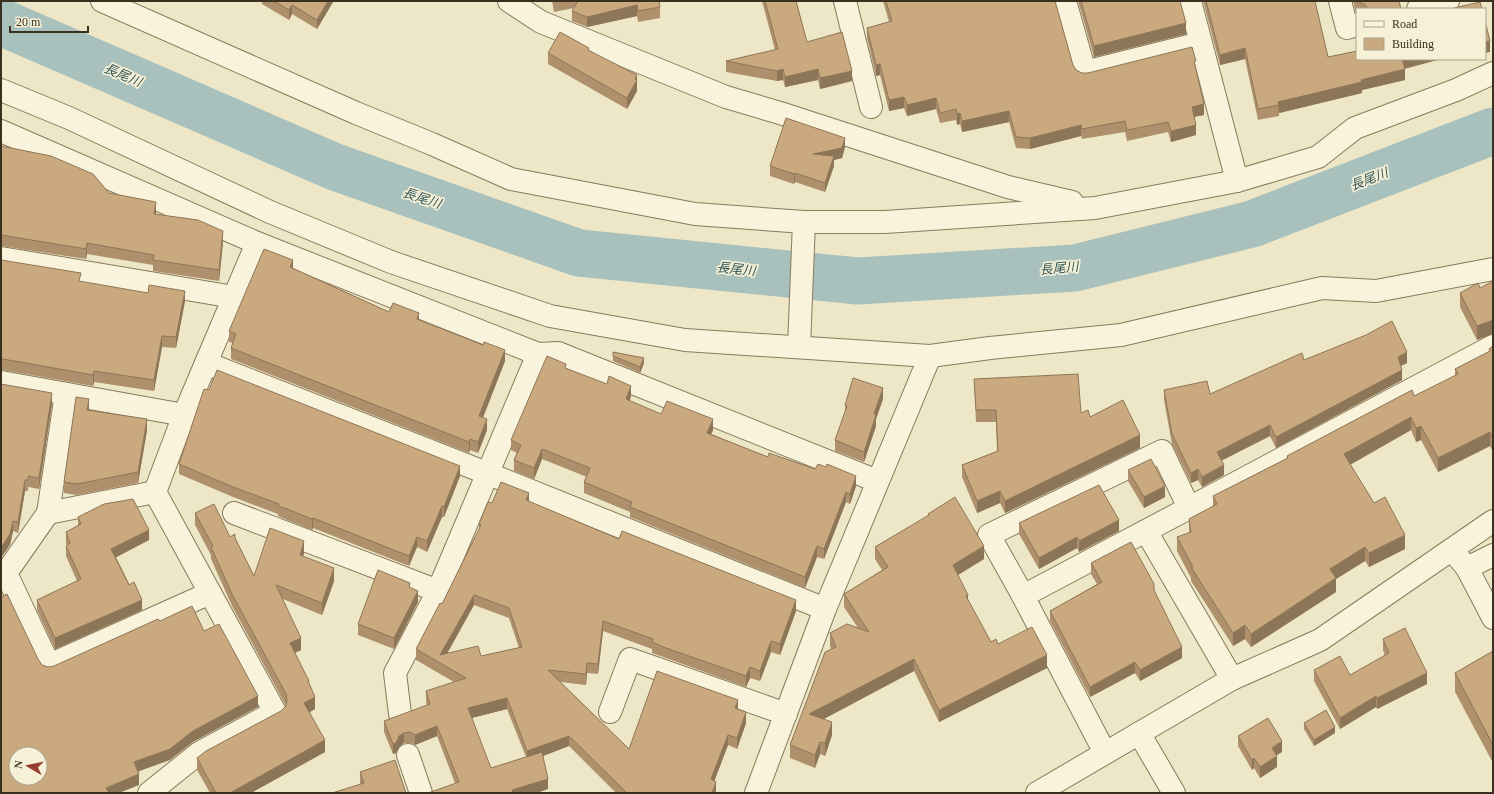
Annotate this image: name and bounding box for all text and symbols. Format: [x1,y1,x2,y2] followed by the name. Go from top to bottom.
[10,8,88,34] scale bar
[1356,8,1486,60] legend
[16,15,41,29] text: 20 m
[1392,17,1417,31] text: Road
[1392,37,1434,51] text: Building
[102,60,146,90] water label: 長尾川
[1348,164,1392,193] water label: 長尾川
[401,185,445,212] water label: 長尾川
[1039,259,1081,277] water label: 長尾川
[716,260,758,279] water label: 長尾川
[8,746,48,786] north arrow
[12,760,25,769] text: N

